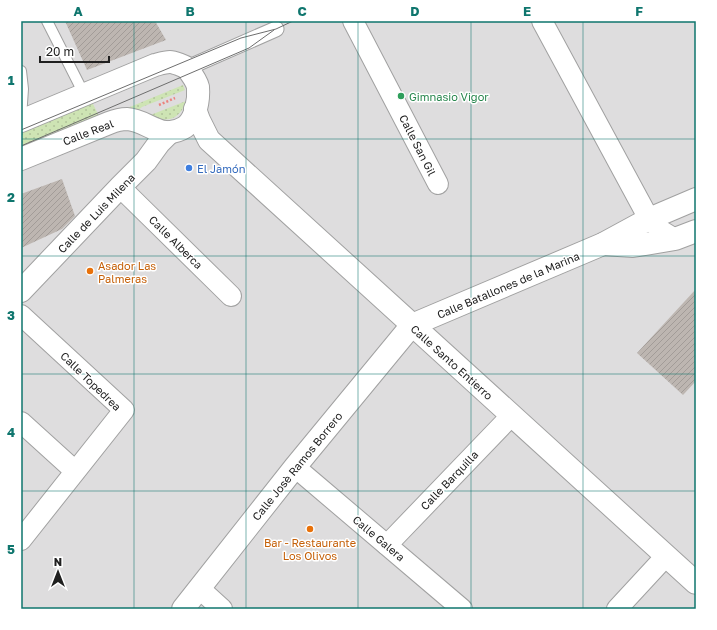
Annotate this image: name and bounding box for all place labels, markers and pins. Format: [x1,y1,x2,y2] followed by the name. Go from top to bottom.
[409,90,489,103] place label: Gimnasio Vigor
[396,91,406,101] marker: Gimnasio Vigor
[197,162,245,175] place label: El Jamón
[184,163,194,173] marker: El Jamón
[98,259,156,285] place label: Asador Las Palmeras
[85,266,95,276] marker: Asador Las Palmeras
[305,524,315,534] marker: Bar - Restaurante Los Olivos
[264,536,356,562] place label: Bar - Restaurante Los Olivos

